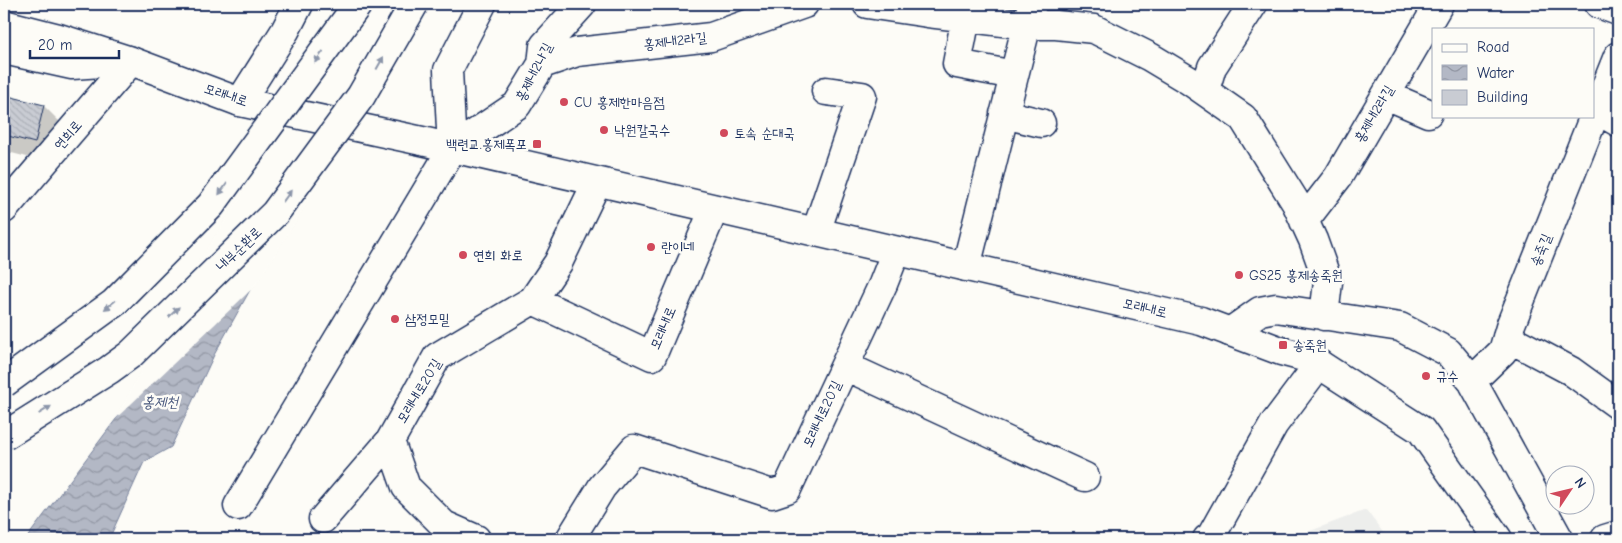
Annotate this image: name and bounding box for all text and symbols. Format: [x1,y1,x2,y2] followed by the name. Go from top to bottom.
[30,28,119,60] scale bar
[1432,28,1594,118] legend
[642,29,708,53] street label: 홍제내2라길
[38,36,72,54] text: 20 m
[1477,38,1509,56] text: Road
[512,39,556,104] street label: 홍제내2나길
[314,50,324,64] one-way arrow
[376,56,384,71] one-way arrow
[1477,64,1514,82] text: Water
[202,80,250,110] street label: 모래내로
[1351,82,1398,146] street label: 홍제내2라길
[1477,88,1528,106] text: Building
[574,94,665,111] place label: CU 홍제한마음점
[558,96,570,108] marker: CU 홍제한마음점
[50,117,86,153] street label: 연희로
[614,122,670,139] place label: 낙원칼국수
[598,124,610,136] marker: 낙원칼국수
[734,125,795,142] place label: 토속 순대국
[718,127,730,139] marker: 토속 순대국
[446,136,527,153] place label: 백련교.홍제폭포
[531,138,543,150] marker: 백련교.홍제폭포
[218,182,228,196] one-way arrow
[282,189,292,203] one-way arrow
[213,223,265,275] street label: 내부순환로
[1527,230,1555,269] street label: 송죽길
[661,239,695,256] place label: 란이네
[645,241,657,253] marker: 란이네
[473,247,523,264] place label: 연희 화로
[457,249,469,261] marker: 연희 화로
[1249,267,1343,284] place label: GS25 홍제송죽원
[1233,269,1245,281] marker: GS25 홍제송죽원
[1121,295,1169,321] street label: 모래내로
[104,300,117,311] one-way arrow
[646,304,680,352] street label: 모래내로
[167,306,179,318] one-way arrow
[405,311,450,328] place label: 삼정모밀
[389,313,401,325] marker: 삼정모밀
[1293,337,1327,354] place label: 송죽원
[1277,339,1289,351] marker: 송죽원
[393,355,445,426] street label: 모래내로20길
[1436,368,1459,385] place label: 규수
[1420,370,1432,382] marker: 규수
[799,377,845,450] street label: 모래내로20길
[142,393,180,411] water label: 홍제천
[38,406,52,415] one-way arrow
[1544,466,1594,516] north arrow
[1571,474,1590,491] text: N

